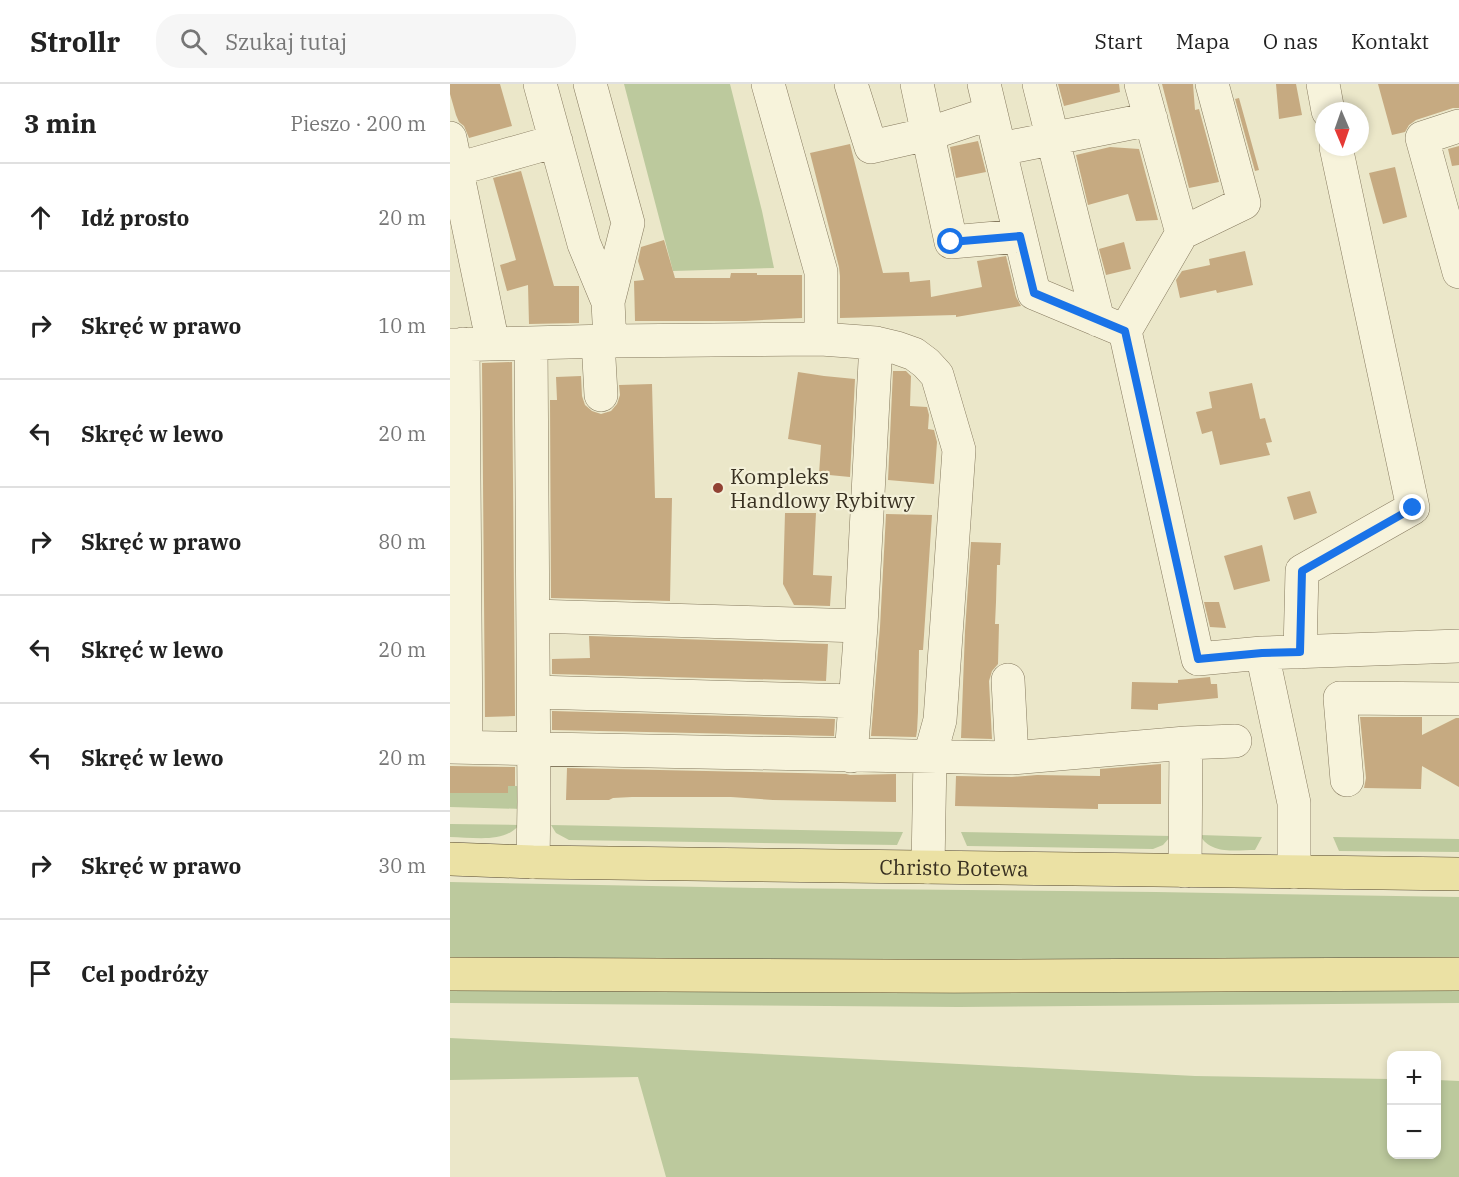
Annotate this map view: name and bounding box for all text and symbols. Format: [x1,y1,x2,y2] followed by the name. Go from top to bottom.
[156,14,576,68] search box
[30,23,120,60] text: Strollr
[177,25,210,58] icon: search
[225,27,347,56] text: Szukaj tutaj
[1095,27,1143,55] text: Start
[1176,27,1230,55] text: Mapa
[1263,27,1318,55] text: O nas
[1351,27,1429,55] text: Kontakt
[1315,102,1369,156] north arrow
[24,106,97,140] text: 3 min
[290,110,426,137] text: Pieszo · 200 m
[24,201,57,234] icon: ahead
[81,203,189,232] text: Idź prosto
[378,204,426,231] text: 20 m
[937,228,963,254] route start
[24,309,57,342] icon: right
[81,311,241,340] text: Skręć w prawo
[378,312,426,339] text: 10 m
[24,417,57,450] icon: left
[81,419,224,448] text: Skręć w lewo
[378,420,426,447] text: 20 m
[730,462,916,514] place label: Kompleks Handlowy Rybitwy
[711,481,725,495] marker: Kompleks Handlowy Rybitwy
[1399,494,1425,520] route end
[24,525,57,558] icon: right
[81,527,241,556] text: Skręć w prawo
[378,528,426,555] text: 80 m
[24,633,57,666] icon: left
[81,635,224,664] text: Skręć w lewo
[378,636,426,663] text: 20 m
[24,741,57,774] icon: left
[81,743,224,772] text: Skręć w lewo
[378,744,426,771] text: 20 m
[24,849,57,882] icon: right
[81,851,241,880] text: Skręć w prawo
[378,852,426,879] text: 30 m
[879,852,1029,882] street label: Christo Botewa
[24,957,57,990] icon: arrive
[81,959,209,988] text: Cel podróży
[1387,1051,1441,1159] map controls
[1387,1051,1441,1105] button: +
[1387,1105,1441,1159] button: −

